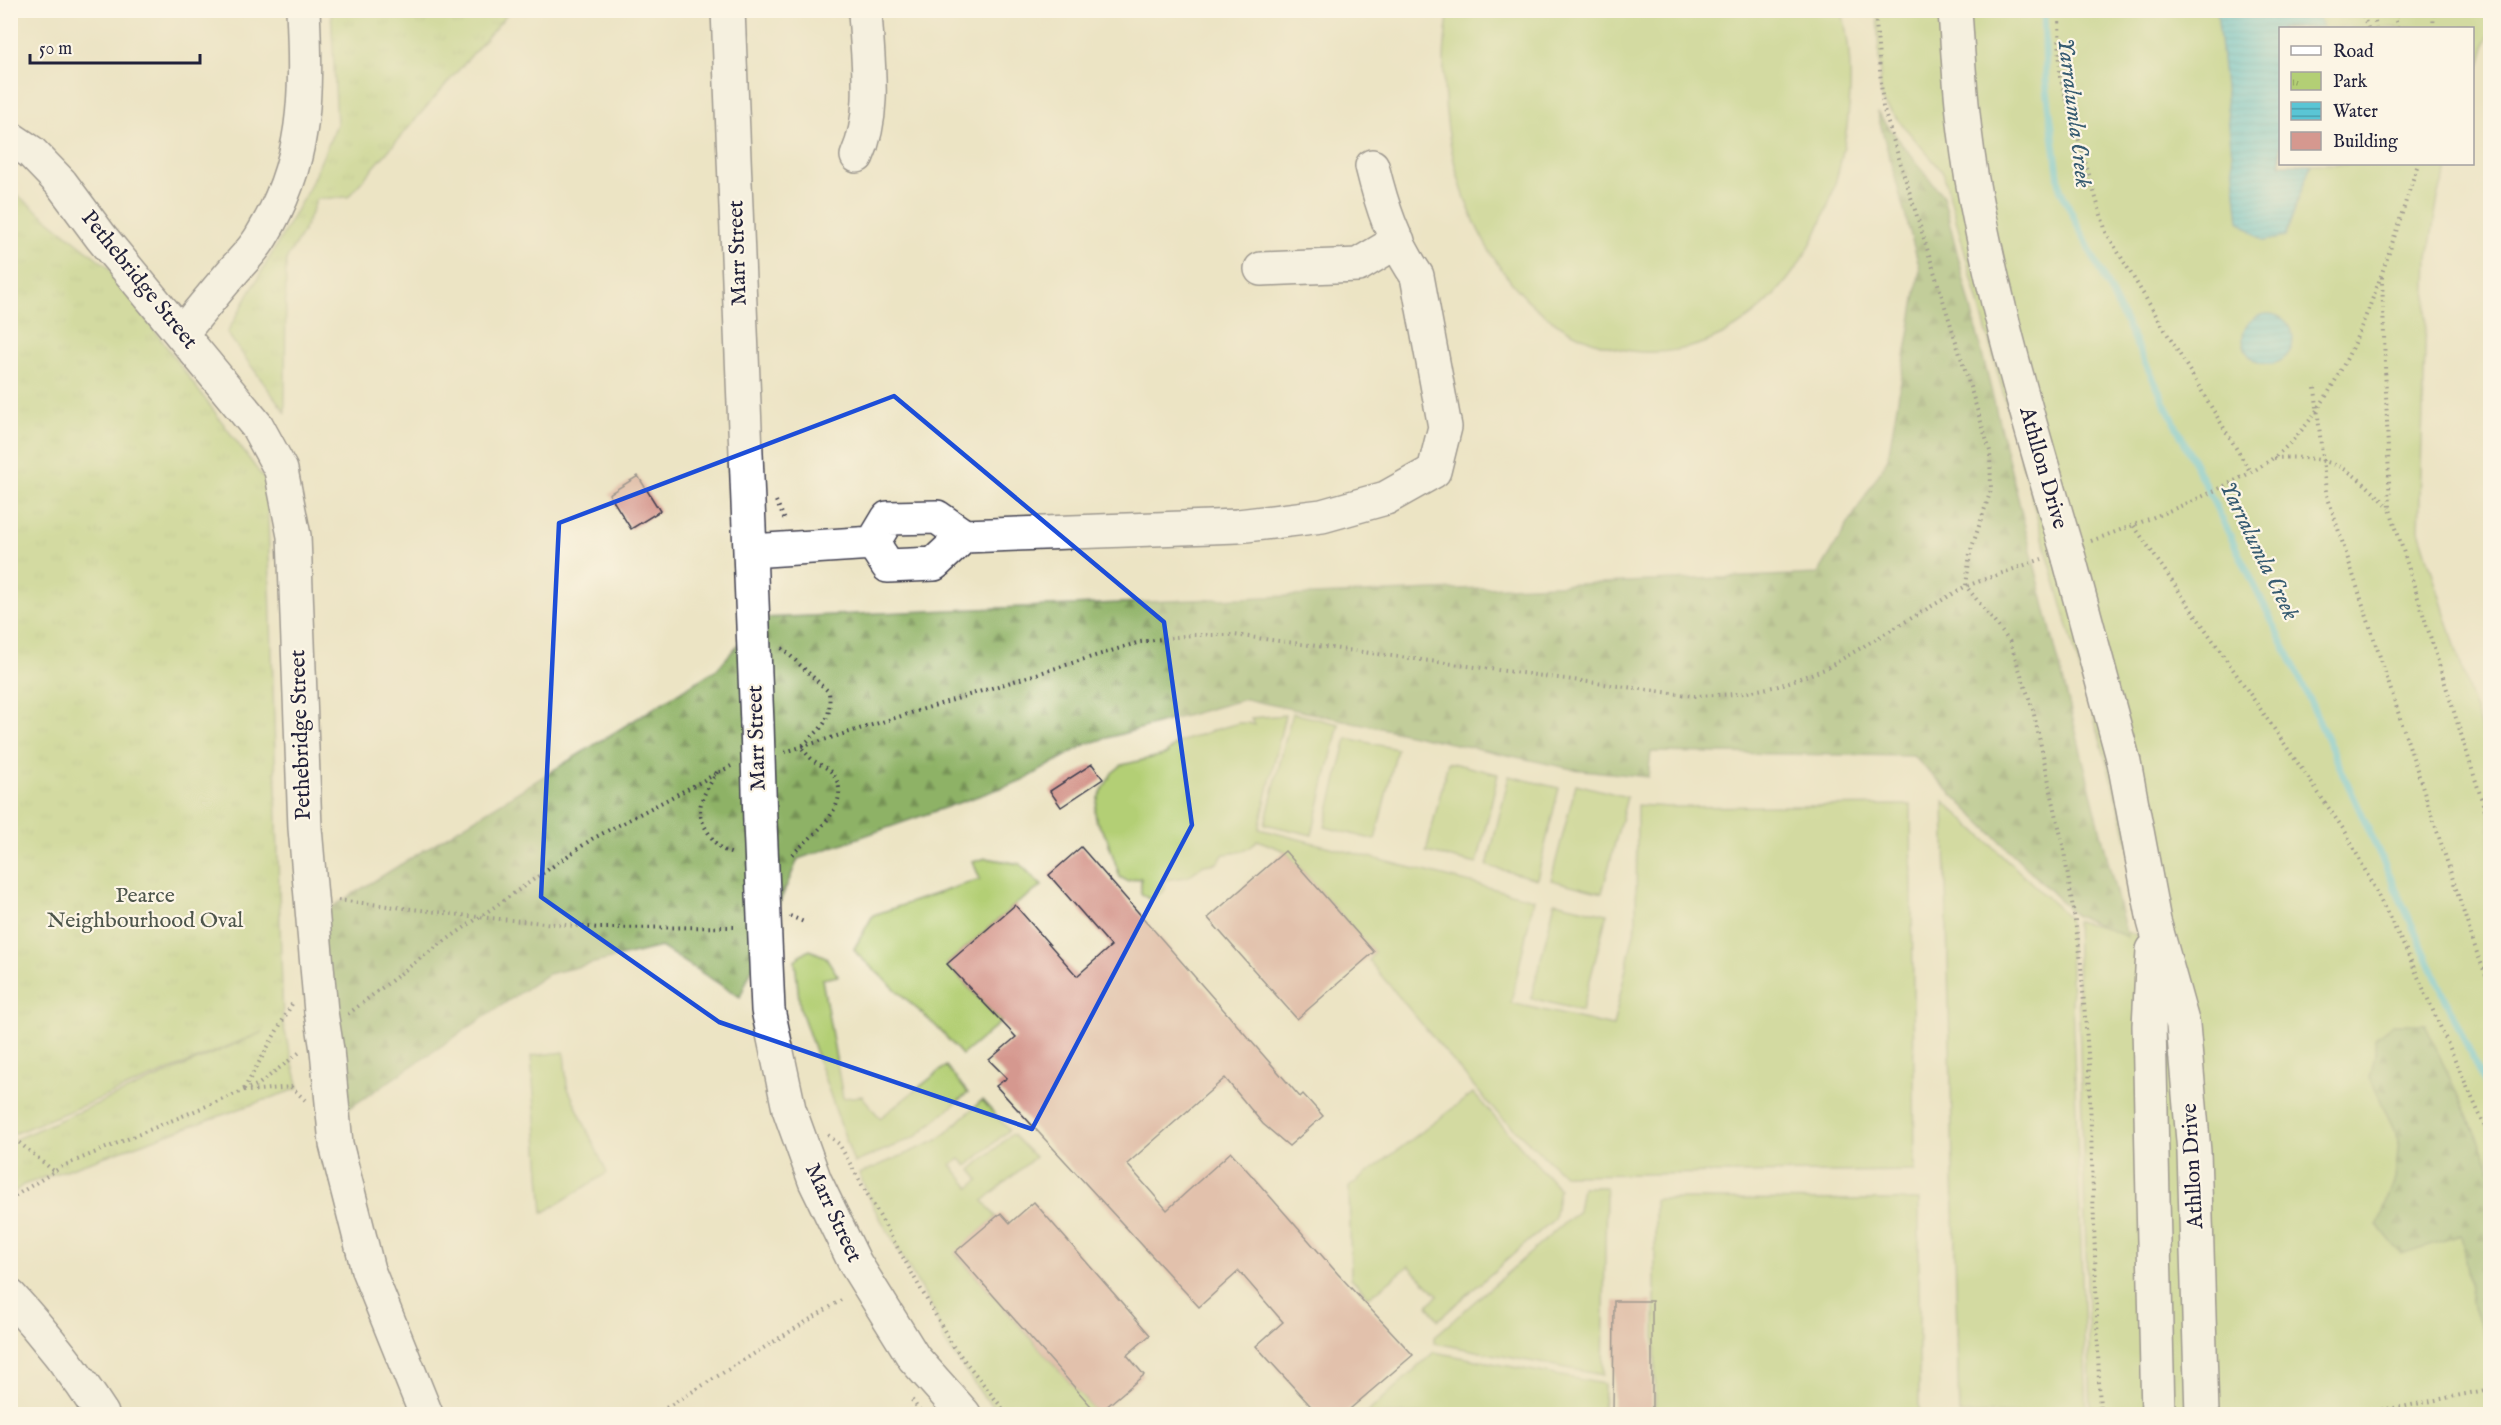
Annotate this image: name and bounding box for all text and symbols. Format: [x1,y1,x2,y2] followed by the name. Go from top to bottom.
[30,27,200,65] scale bar
[2279,27,2474,165] legend
[2049,36,2099,190] water label: Yarralumla Creek
[39,38,72,61] text: 50 m
[2333,41,2374,64] text: Road
[2333,71,2368,94] text: Park
[2333,101,2378,124] text: Water
[2333,131,2398,154] text: Building
[722,199,754,306] street label: Marr Street
[74,205,204,355] street label: Pethebridge Street
[2012,403,2074,532] street label: Athllon Drive
[2212,476,2306,626] water label: Yarralumla Creek
[284,649,318,821] street label: Pethebridge Street
[741,684,773,791] street label: Marr Street
[47,882,243,935] park label: Pearce Neighbourhood Oval
[2176,1103,2210,1230] street label: Athllon Drive
[798,1159,868,1267] street label: Marr Street

